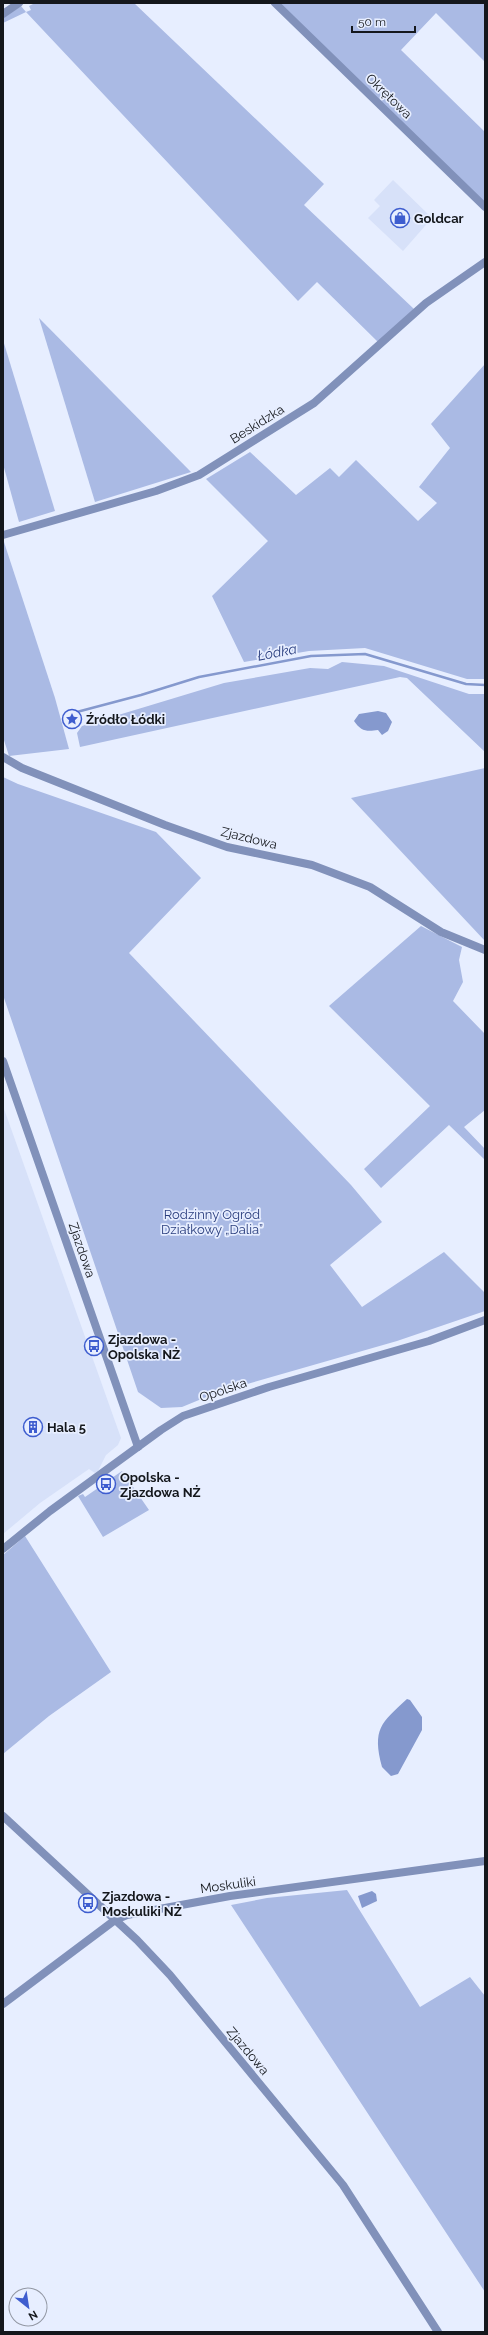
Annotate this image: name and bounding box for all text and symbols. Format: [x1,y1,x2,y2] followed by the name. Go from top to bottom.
[352,8,415,34] scale bar
[358,15,386,29] text: 50 m
[363,71,415,121] street label: Okrętowa
[389,207,411,229] shop icon: Goldcar
[414,211,464,226] place label: Goldcar
[227,402,287,446] street label: Beskidzka
[256,640,298,664] water label: Łódka
[61,708,83,730] place icon: Źródło Łódki
[86,712,165,727] place label: Źródło Łódki
[219,824,279,852] street label: Zjazdowa
[161,1207,263,1237] park label: Rodzinny Ogród Działkowy „Dalia”
[66,1220,98,1280] street label: Zjazdowa
[108,1332,180,1362] place label: Zjazdowa - Opolska NŻ
[83,1335,105,1357] bus stop icon: Zjazdowa - Opolska NŻ
[197,1375,249,1405] street label: Opolska
[22,1416,44,1438] building icon: Hala 5
[47,1420,86,1435] place label: Hala 5
[120,1470,201,1500] place label: Opolska - Zjazdowa NŻ
[95,1473,117,1495] bus stop icon: Opolska - Zjazdowa NŻ
[199,1874,257,1896] street label: Moskuliki
[102,1889,182,1919] place label: Zjazdowa - Moskuliki NŻ
[77,1892,99,1914] bus stop icon: Zjazdowa - Moskuliki NŻ
[224,2024,272,2078] street label: Zjazdowa
[8,2287,48,2327] north arrow
[26,2307,40,2323] text: N

